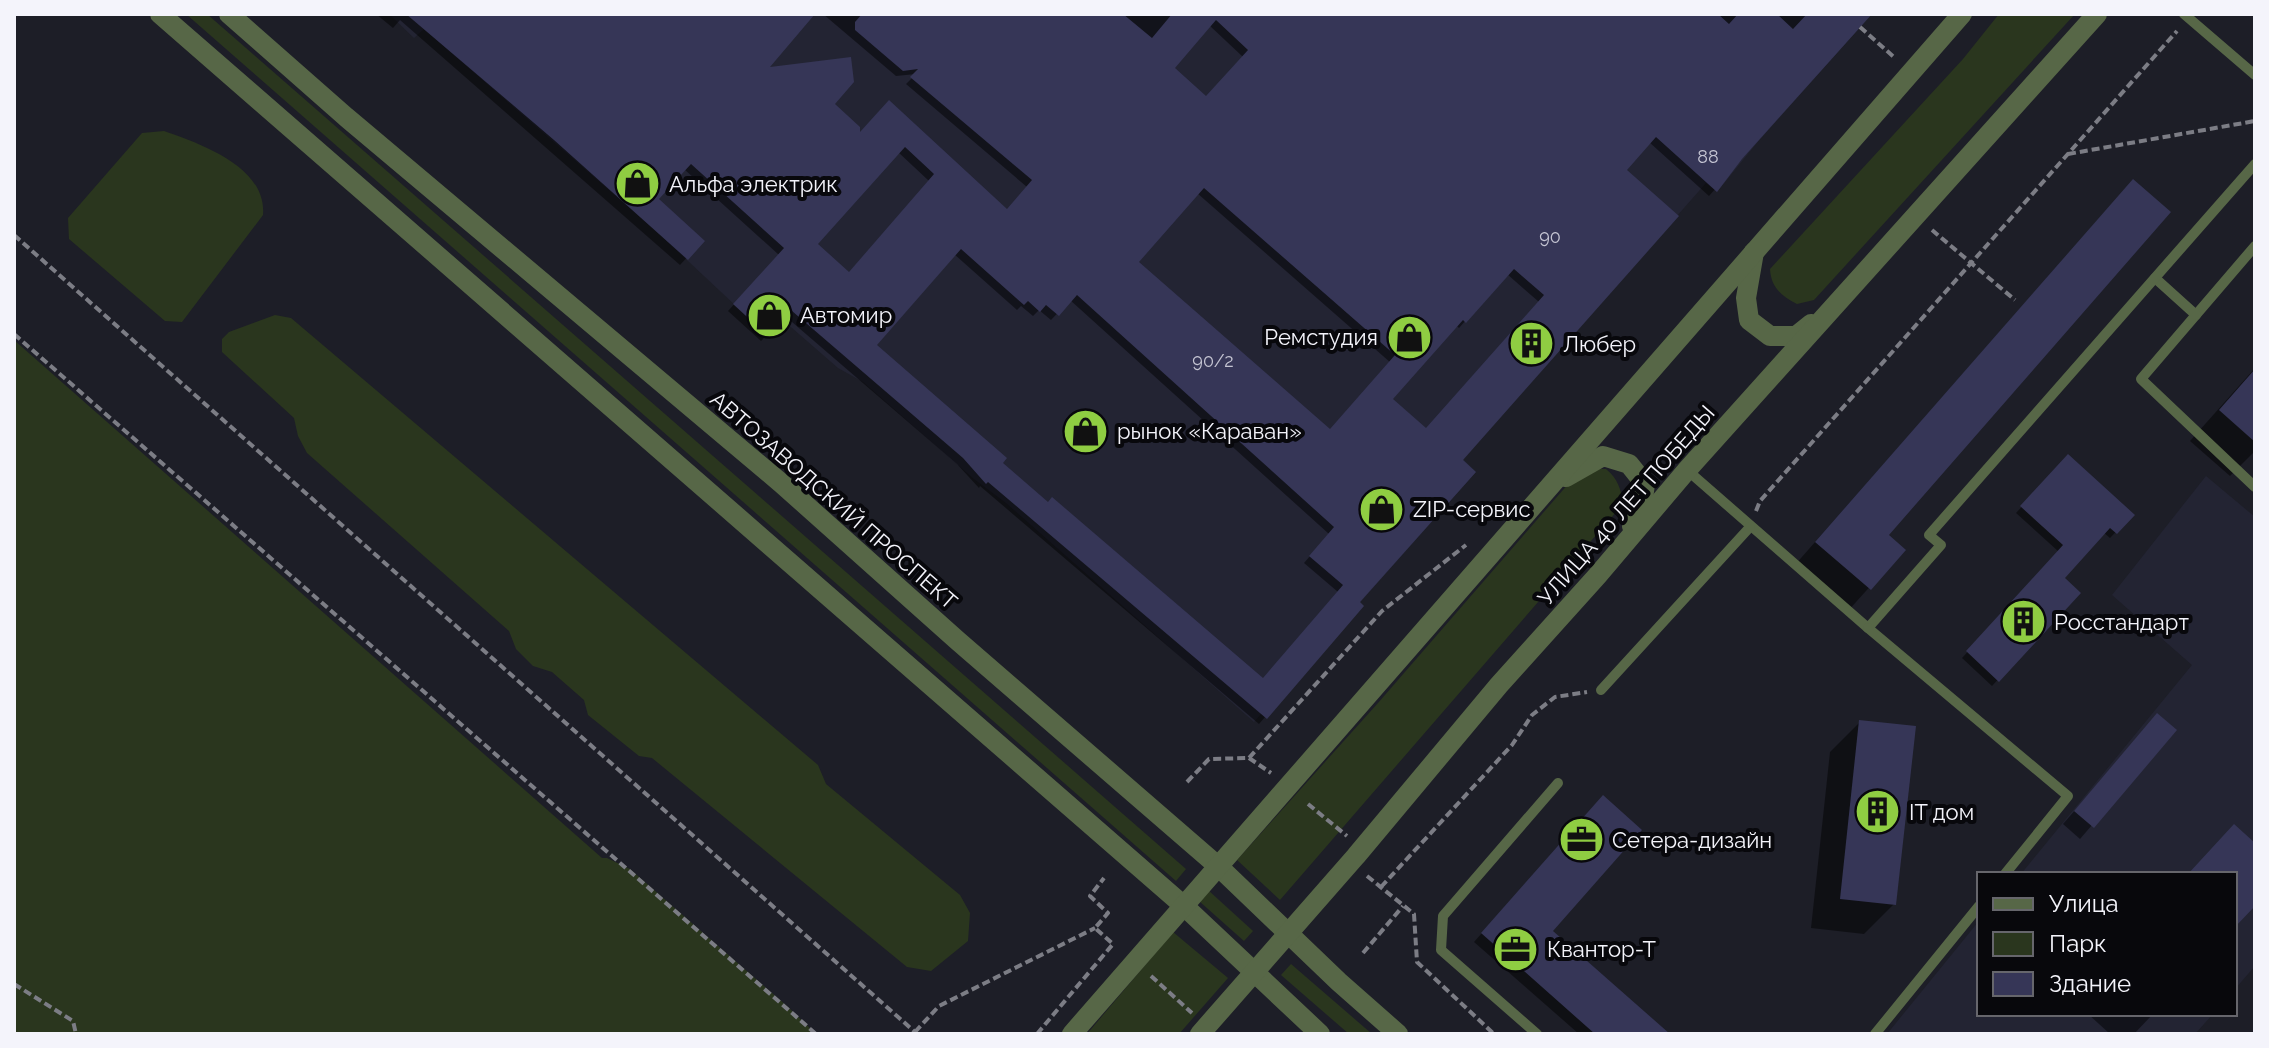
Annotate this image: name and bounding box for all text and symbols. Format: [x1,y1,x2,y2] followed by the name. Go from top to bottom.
[1697,146,1719,167] house number: 88
[614,160,662,208] shop icon: Альфа электрик
[669,171,838,197] place label: Альфа электрик
[1539,226,1561,247] house number: 90
[745,291,793,339] shop icon: Автомир
[800,302,892,328] place label: Автомир
[1385,313,1433,361] shop icon: Ремстудия
[1508,320,1556,368] building icon: Любер
[1264,324,1378,350] place label: Ремстудия
[1563,331,1636,357] place label: Любер
[1192,350,1234,371] house number: 90/2
[705,386,963,615] street label: АВТОЗАВОДСКИЙ ПРОСПЕКТ
[1532,400,1720,610] street label: УЛИЦА 40 ЛЕТ ПОБЕДЫ
[1062,407,1110,455] shop icon: рынок «Караван»
[1117,418,1302,444] place label: рынок «Караван»
[1358,485,1406,533] shop icon: ZIP-сервис
[1413,496,1531,522] place label: ZIP-сервис
[1999,598,2047,646] building icon: Росстандарт
[2054,609,2189,635] place label: Росстандарт
[1854,788,1902,836] building icon: IT дом
[1909,799,1974,825] place label: IT дом
[1557,816,1605,864] office icon: Сетера-дизайн
[1612,827,1772,853] place label: Сетера-дизайн
[1977,872,2237,1016] legend
[2049,889,2119,918] text: Улица
[1492,925,1540,973] office icon: Квантор-Т
[2049,929,2107,958] text: Парк
[1547,936,1657,962] place label: Квантор-Т
[2049,969,2131,998] text: Здание

